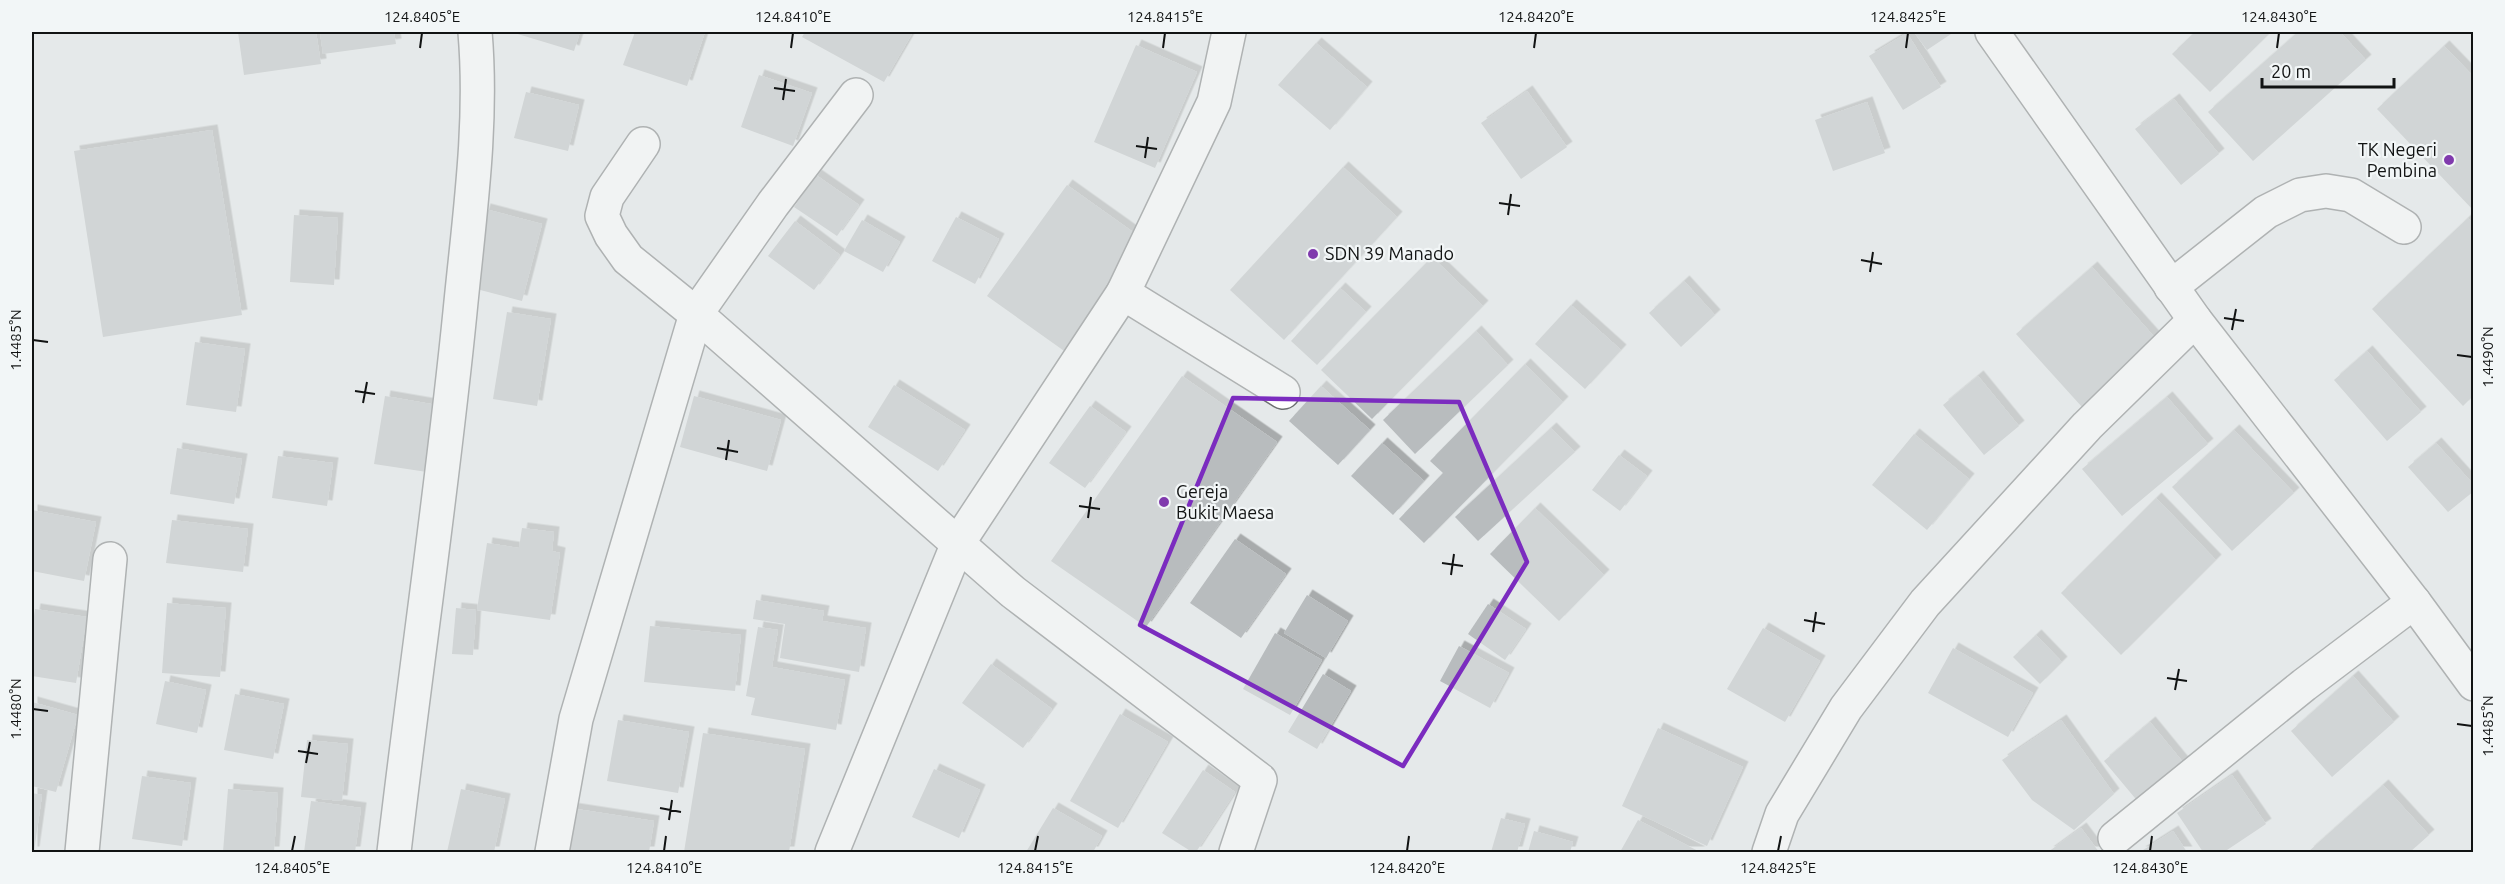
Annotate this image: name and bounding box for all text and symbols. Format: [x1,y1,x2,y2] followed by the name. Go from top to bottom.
[384,8,460,25] text: 124.8405°E
[755,8,831,25] text: 124.8410°E
[1127,8,1203,25] text: 124.8415°E
[1498,8,1574,25] text: 124.8420°E
[1870,8,1946,25] text: 124.8425°E
[2241,8,2317,25] text: 124.8430°E
[2262,51,2394,89] scale bar
[2271,61,2311,81] text: 20 m
[2358,139,2437,180] place label: TK Negeri Pembina
[2442,153,2456,167] marker: TK Negeri Pembina
[1325,243,1454,263] place label: SDN 39 Manado
[1306,247,1320,261] marker: SDN 39 Manado
[7,309,24,371] text: 1.4485°N
[2479,326,2496,388] text: 1.4490°N
[1176,481,1274,522] place label: Gereja Bukit Maesa
[1157,495,1171,509] marker: Gereja Bukit Maesa
[7,678,24,740] text: 1.4480°N
[2479,695,2496,757] text: 1.4485°N
[254,859,330,876] text: 124.8405°E
[626,859,702,876] text: 124.8410°E
[997,859,1073,876] text: 124.8415°E
[1369,859,1445,876] text: 124.8420°E
[1740,859,1816,876] text: 124.8425°E
[2112,859,2188,876] text: 124.8430°E

